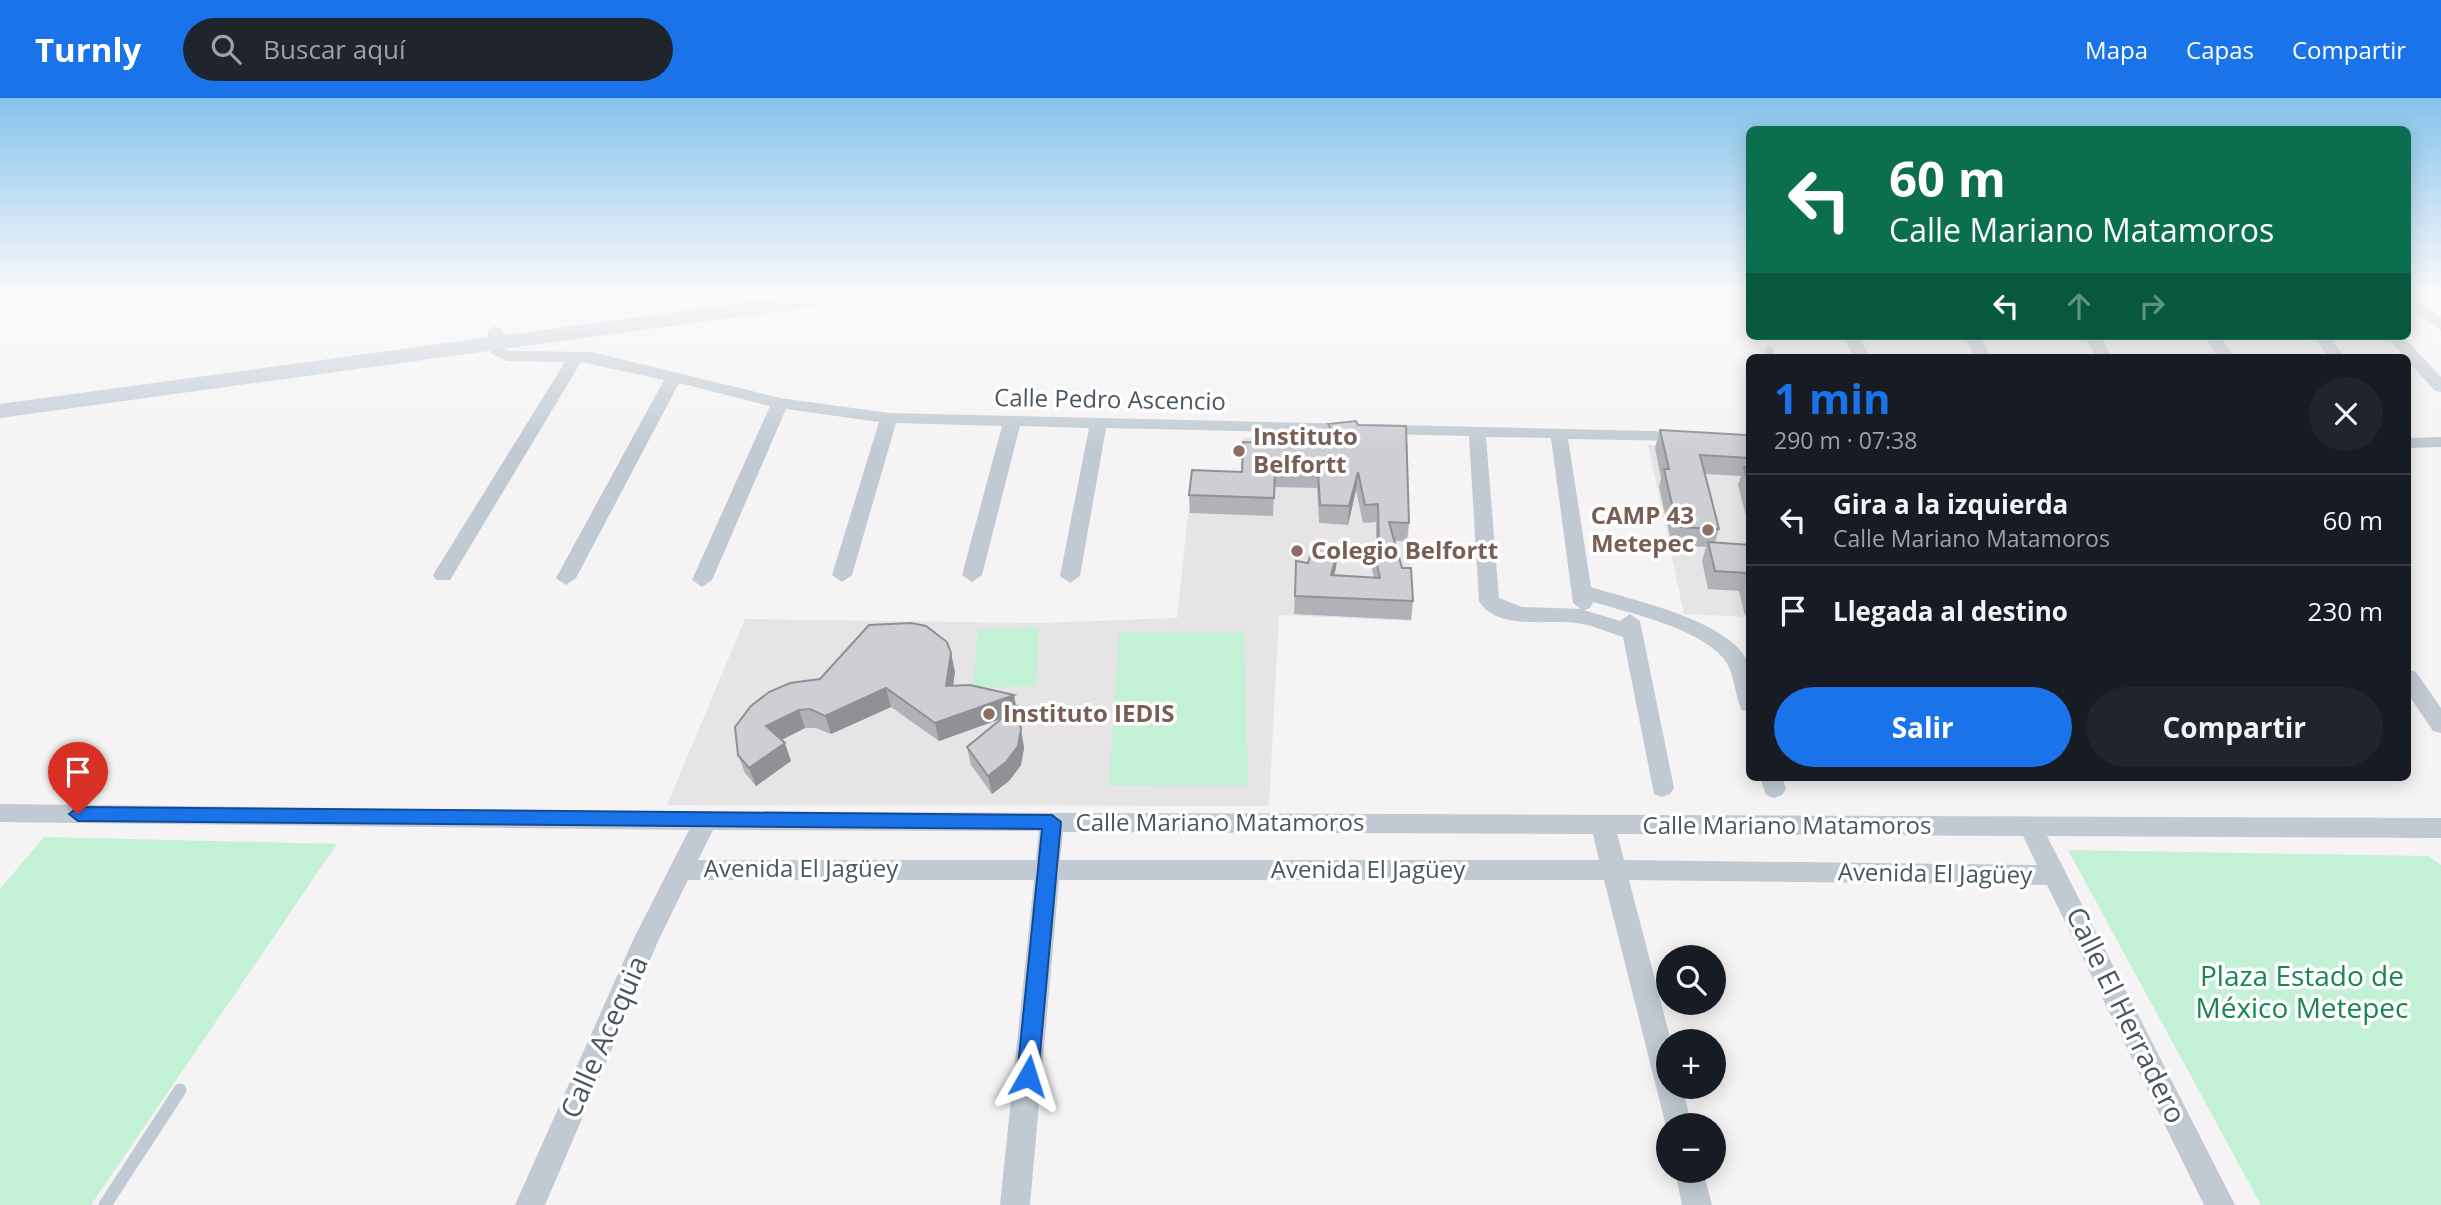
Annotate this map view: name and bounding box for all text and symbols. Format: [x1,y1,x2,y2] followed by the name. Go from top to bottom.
[183,18,673,81] search box
[35,27,141,72] text: Turnly
[207,30,245,68] icon: search
[263,31,406,67] text: Buscar aquí
[2085,33,2148,66] text: Mapa
[2186,33,2254,66] text: Capas
[2292,33,2406,66] text: Compartir
[1889,145,2006,211] text: 60 m
[1774,154,1865,245] icon: left
[1889,208,2274,251] text: Calle Mariano Matamoros
[1987,287,2025,325] icon: left
[2060,287,2098,325] icon: ahead
[2133,287,2171,325] icon: right
[1774,369,1891,426] text: 1 min
[2309,377,2383,451] button: close
[994,380,1226,417] street label: Calle Pedro Ascencio
[1253,419,1358,480] place label: Instituto Belfortt
[1774,424,1917,456] text: 290 m · 07:38
[1231,443,1247,459] marker: Instituto Belfortt
[1833,486,2068,522] text: Gira a la izquierda
[1591,498,1694,559] place label: CAMP 43 Metepec
[1774,501,1812,539] icon: left
[2322,502,2383,538] text: 60 m
[1700,522,1716,538] marker: CAMP 43 Metepec
[1833,522,2110,554] text: Calle Mariano Matamoros
[1311,533,1498,566] place label: Colegio Belfortt
[1289,543,1305,559] marker: Colegio Belfortt
[1774,592,1812,630] icon: arrive
[1833,593,2068,629] text: Llegada al destino
[2308,593,2383,629] text: 230 m
[1774,687,2072,767] button: Salir
[2086,687,2383,767] button: Compartir
[1003,696,1174,729] place label: Instituto IEDIS
[981,706,997,722] marker: Instituto IEDIS
[48,742,108,814] pin
[59,753,97,791] icon: arrive
[1076,805,1364,838] street label: Calle Mariano Matamoros
[1643,808,1931,841] street label: Calle Mariano Matamoros
[704,851,899,884] street label: Avenida El Jagüey
[1271,852,1466,885] street label: Avenida El Jagüey
[1838,854,2033,891] street label: Avenida El Jagüey
[2058,900,2196,1129] street label: Calle El Herradero
[1656,945,1726,1183] map controls
[1656,945,1726,1015] button: search
[550,949,656,1124] street label: Calle Acequia
[2195,956,2409,1026] park label: Plaza Estado de México Metepec
[1656,1029,1726,1099] button: +
[991,1039,1065,1113] position arrow
[1656,1113,1726,1183] button: −

